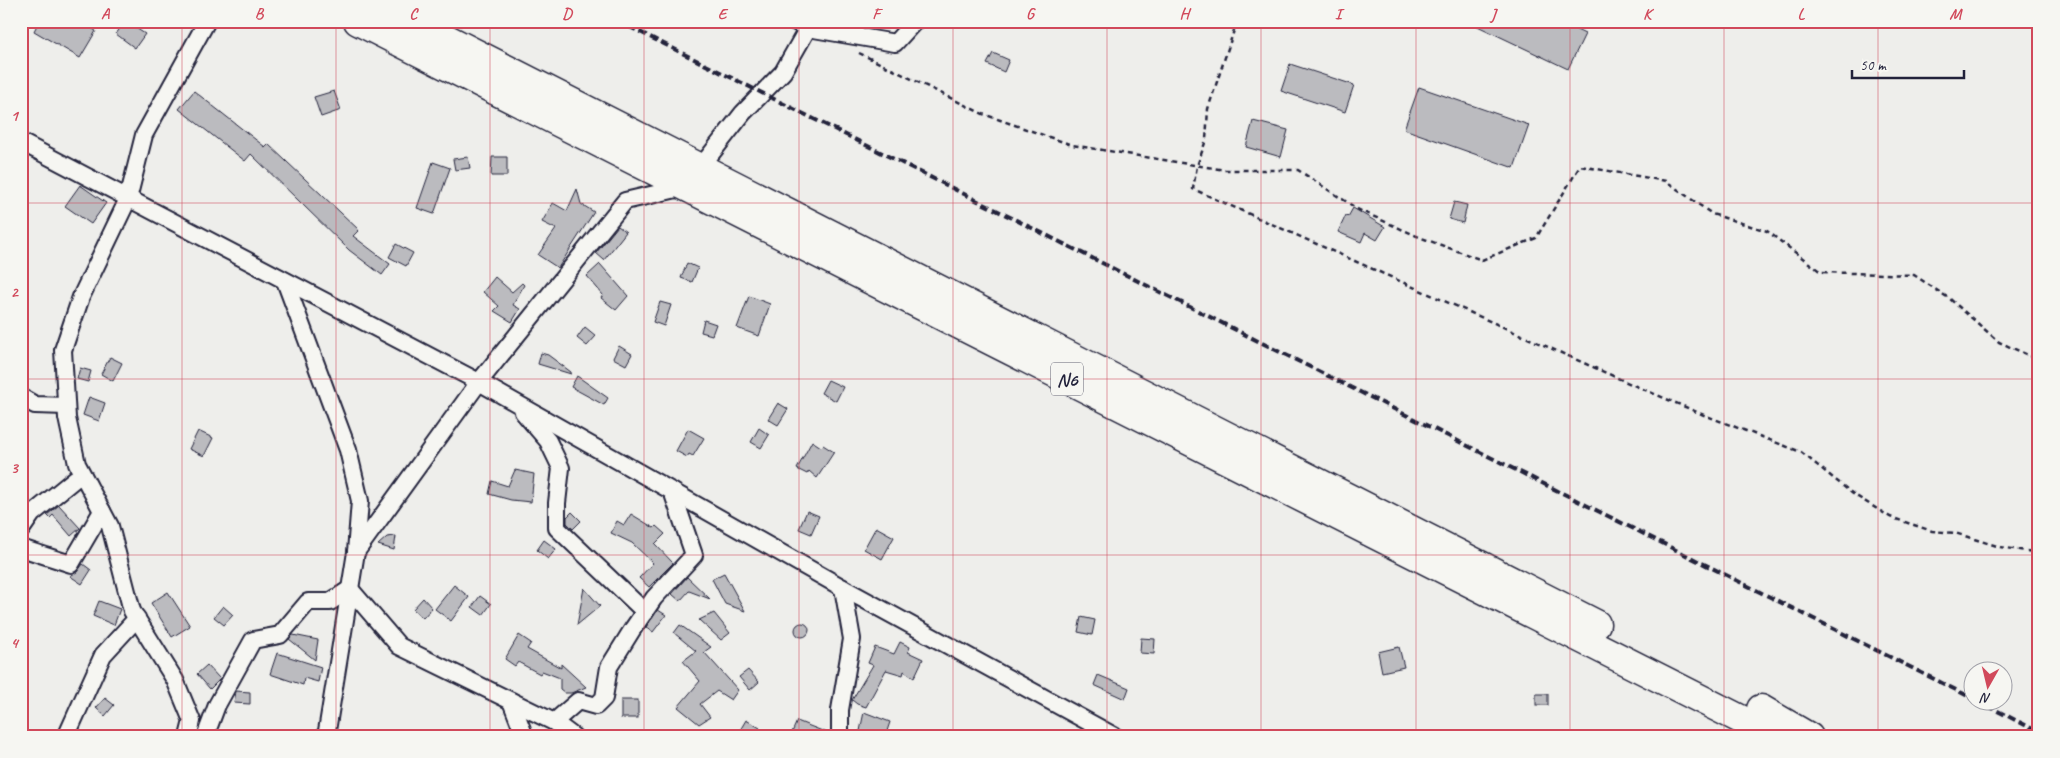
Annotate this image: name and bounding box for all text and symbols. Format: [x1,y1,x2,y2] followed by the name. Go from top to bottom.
[101,4,111,24] text: A
[255,4,265,24] text: B
[409,4,419,24] text: C
[562,4,573,24] text: D
[718,4,729,24] text: E
[872,4,883,24] text: F
[1026,4,1036,24] text: G
[1179,4,1191,24] text: H
[1335,4,1345,24] text: I
[1489,4,1498,24] text: J
[1643,4,1655,24] text: K
[1798,4,1806,24] text: L
[1949,4,1963,24] text: M
[1852,48,1965,80] scale bar
[1860,56,1887,75] text: 50 m
[10,106,19,126] text: 1
[10,282,19,302] text: 2
[1051,362,1083,396] road number: N6
[10,458,19,478] text: 3
[10,633,19,653] text: 4
[1962,660,2012,710] north arrow
[1978,689,1992,707] text: N

